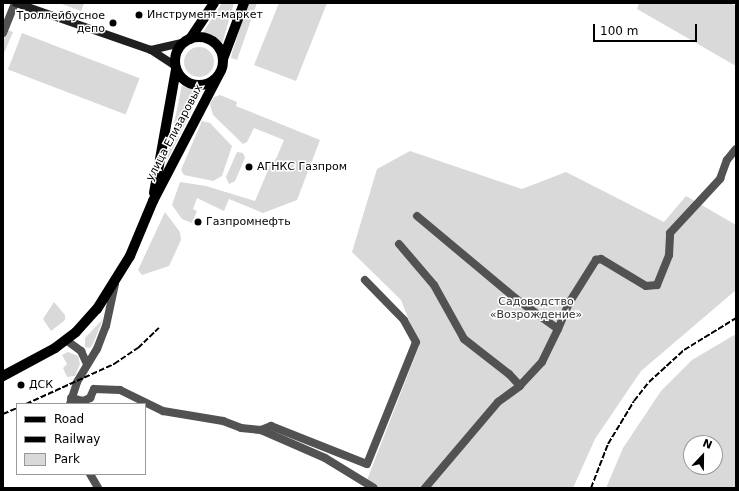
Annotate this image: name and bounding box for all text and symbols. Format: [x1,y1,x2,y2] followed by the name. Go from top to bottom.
[147,8,263,22] place label: Инструмент-маркет
[17,10,105,36] place label: Троллейбусное депо
[134,10,144,20] marker: Инструмент-маркет
[595,16,699,42] scale bar
[108,18,118,28] marker: Троллейбусное депо
[600,24,638,38] text: 100 m
[144,82,206,184] street label: улица Елизаровых
[257,160,347,174] place label: АГНКС Газпром
[244,162,254,172] marker: АГНКС Газпром
[206,215,291,229] place label: Газпромнефть
[193,217,203,227] marker: Газпромнефть
[490,296,582,322] park label: Садоводство «Возрождение»
[29,378,53,392] place label: ДСК
[16,380,26,390] marker: ДСК
[16,403,146,475] legend
[54,412,84,426] text: Road
[54,432,100,446] text: Railway
[683,435,723,475] north arrow
[701,437,714,452] text: N
[54,452,80,466] text: Park

